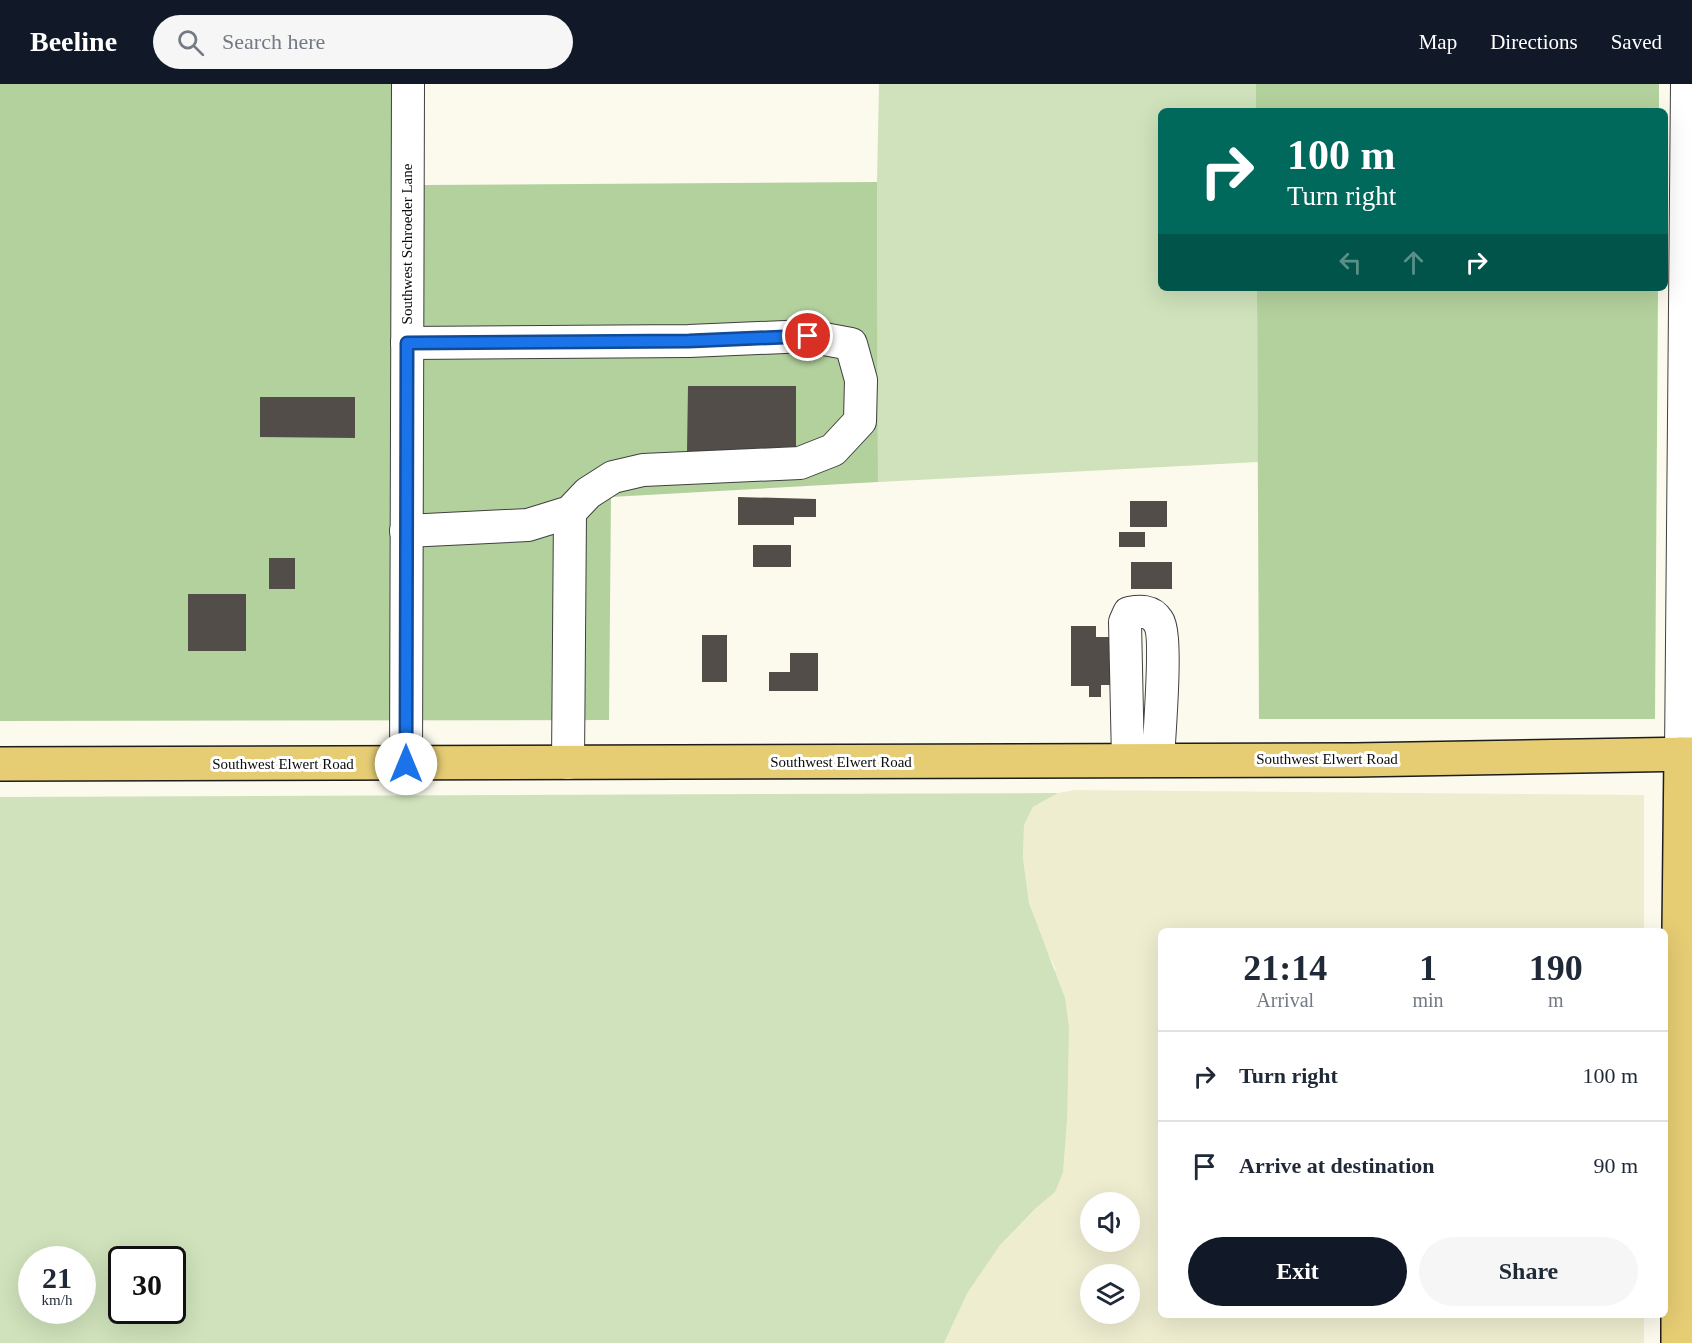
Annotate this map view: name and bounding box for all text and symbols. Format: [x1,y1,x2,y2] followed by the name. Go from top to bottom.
[153,15,573,69] search box
[30,26,117,57] text: Beeline
[174,26,207,59] icon: search
[222,29,325,54] text: Search here
[1419,30,1457,54] text: Map
[1490,30,1578,54] text: Directions
[1611,30,1662,54] text: Saved
[1188,132,1266,210] icon: right
[1287,132,1396,178] text: 100 m
[399,163,415,324] street label: Southwest Schroeder Lane
[1287,181,1396,211] text: Turn right
[1334,246,1367,279] icon: left
[1397,246,1430,279] icon: ahead
[1460,246,1493,279] icon: right
[782,310,833,361] pin
[791,319,824,352] icon: arrive
[374,732,438,796] position arrow
[1256,751,1398,767] street label: Southwest Elwert Road
[770,754,912,770] street label: Southwest Elwert Road
[212,756,354,772] street label: Southwest Elwert Road
[1243,948,1327,988] text: 21:14
[1419,948,1437,988] text: 1
[1529,948,1583,988] text: 190
[1256,989,1314,1011] text: Arrival
[1412,989,1444,1011] text: min
[1548,989,1564,1011] text: m
[1188,1060,1221,1093] icon: right
[1239,1063,1338,1088] text: Turn right
[1582,1063,1638,1088] text: 100 m
[1188,1150,1221,1183] icon: arrive
[1239,1153,1435,1178] text: Arrive at destination
[1593,1153,1638,1178] text: 90 m
[1080,1192,1140,1324] map controls
[1080,1192,1140,1252] button: sound
[1188,1237,1407,1306] button: Exit
[1419,1237,1638,1306] button: Share
[108,1246,186,1324] speed limit sign: 30
[42,1261,72,1294] text: 21
[1080,1264,1140,1324] button: layers
[42,1292,72,1308] text: km/h

